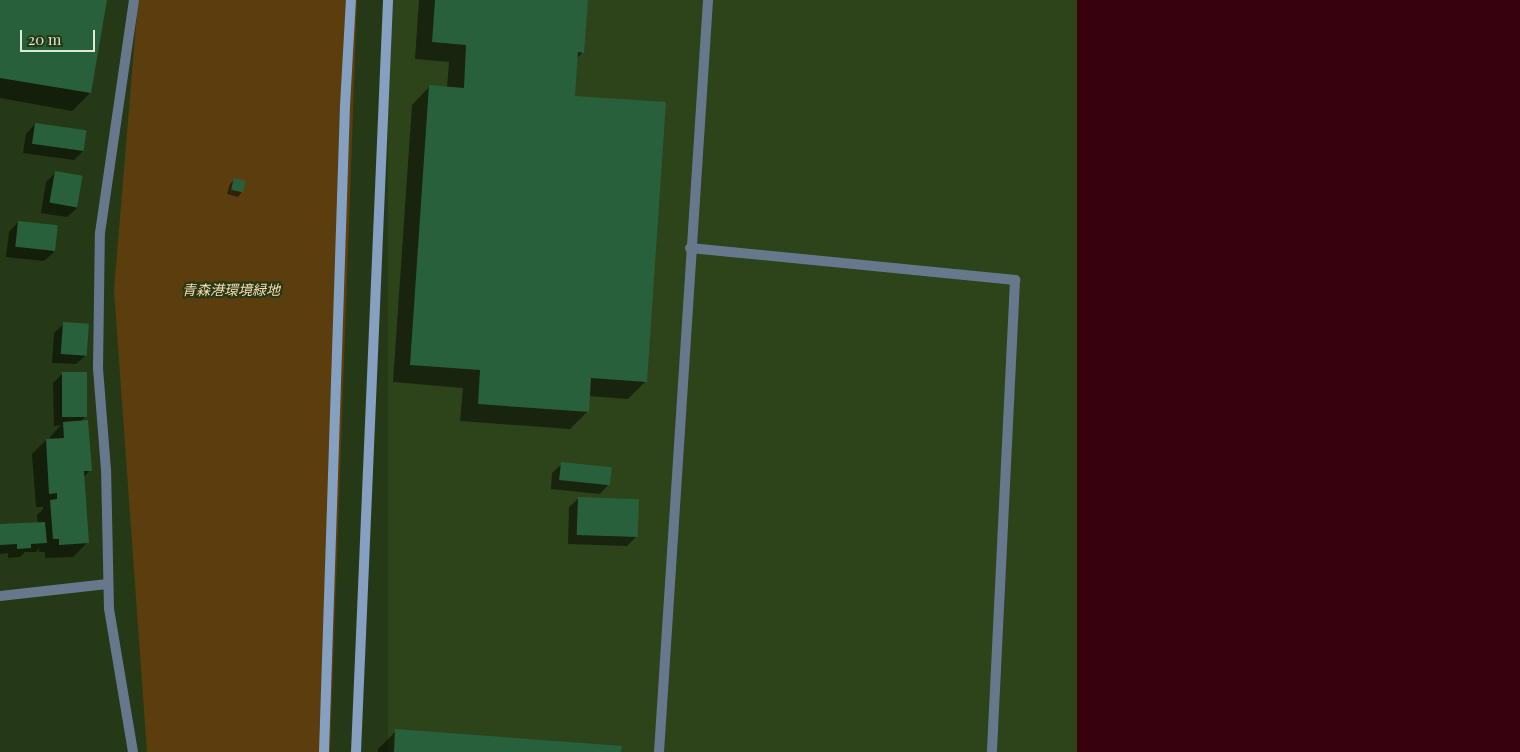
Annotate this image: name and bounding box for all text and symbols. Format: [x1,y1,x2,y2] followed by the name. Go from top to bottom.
[22,20,98,52] scale bar
[28,29,61,49] text: 20 m
[182,282,280,298] park label: 青森港環境緑地

